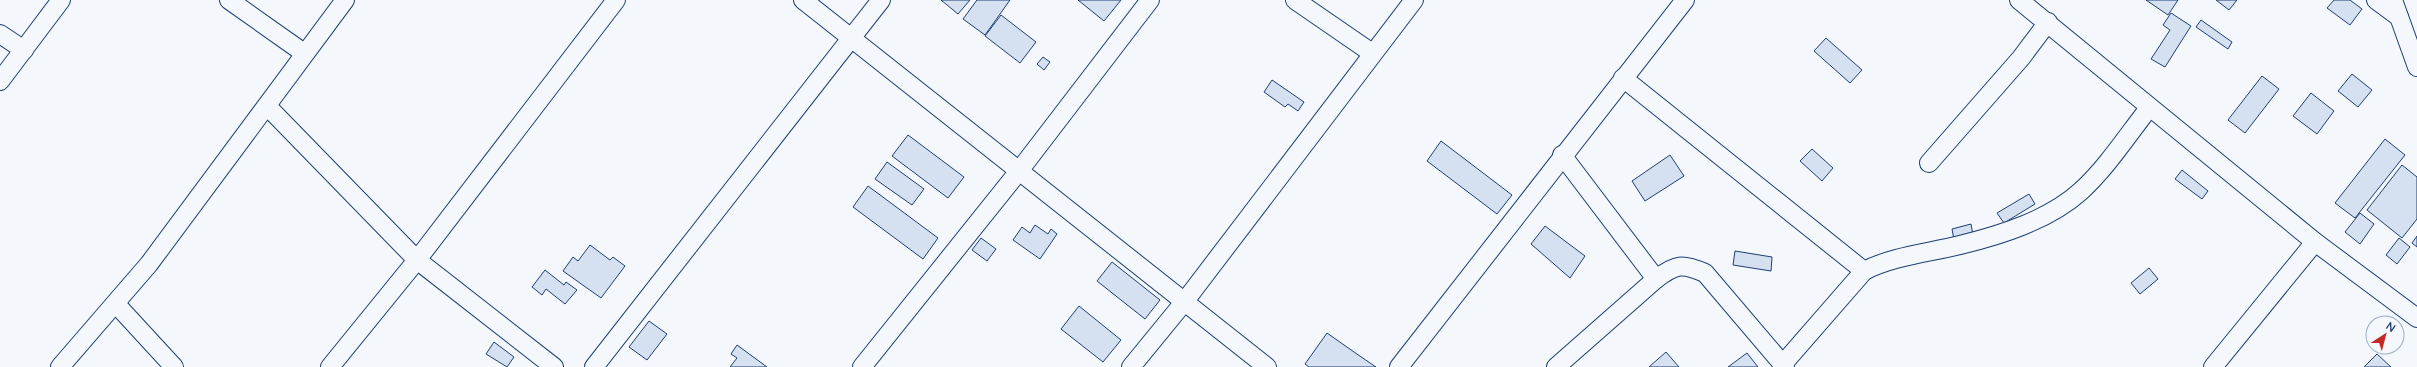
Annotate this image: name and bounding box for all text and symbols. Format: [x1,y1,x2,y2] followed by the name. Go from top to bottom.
[2365,315,2405,355] north arrow
[2384,319,2398,334] text: N

